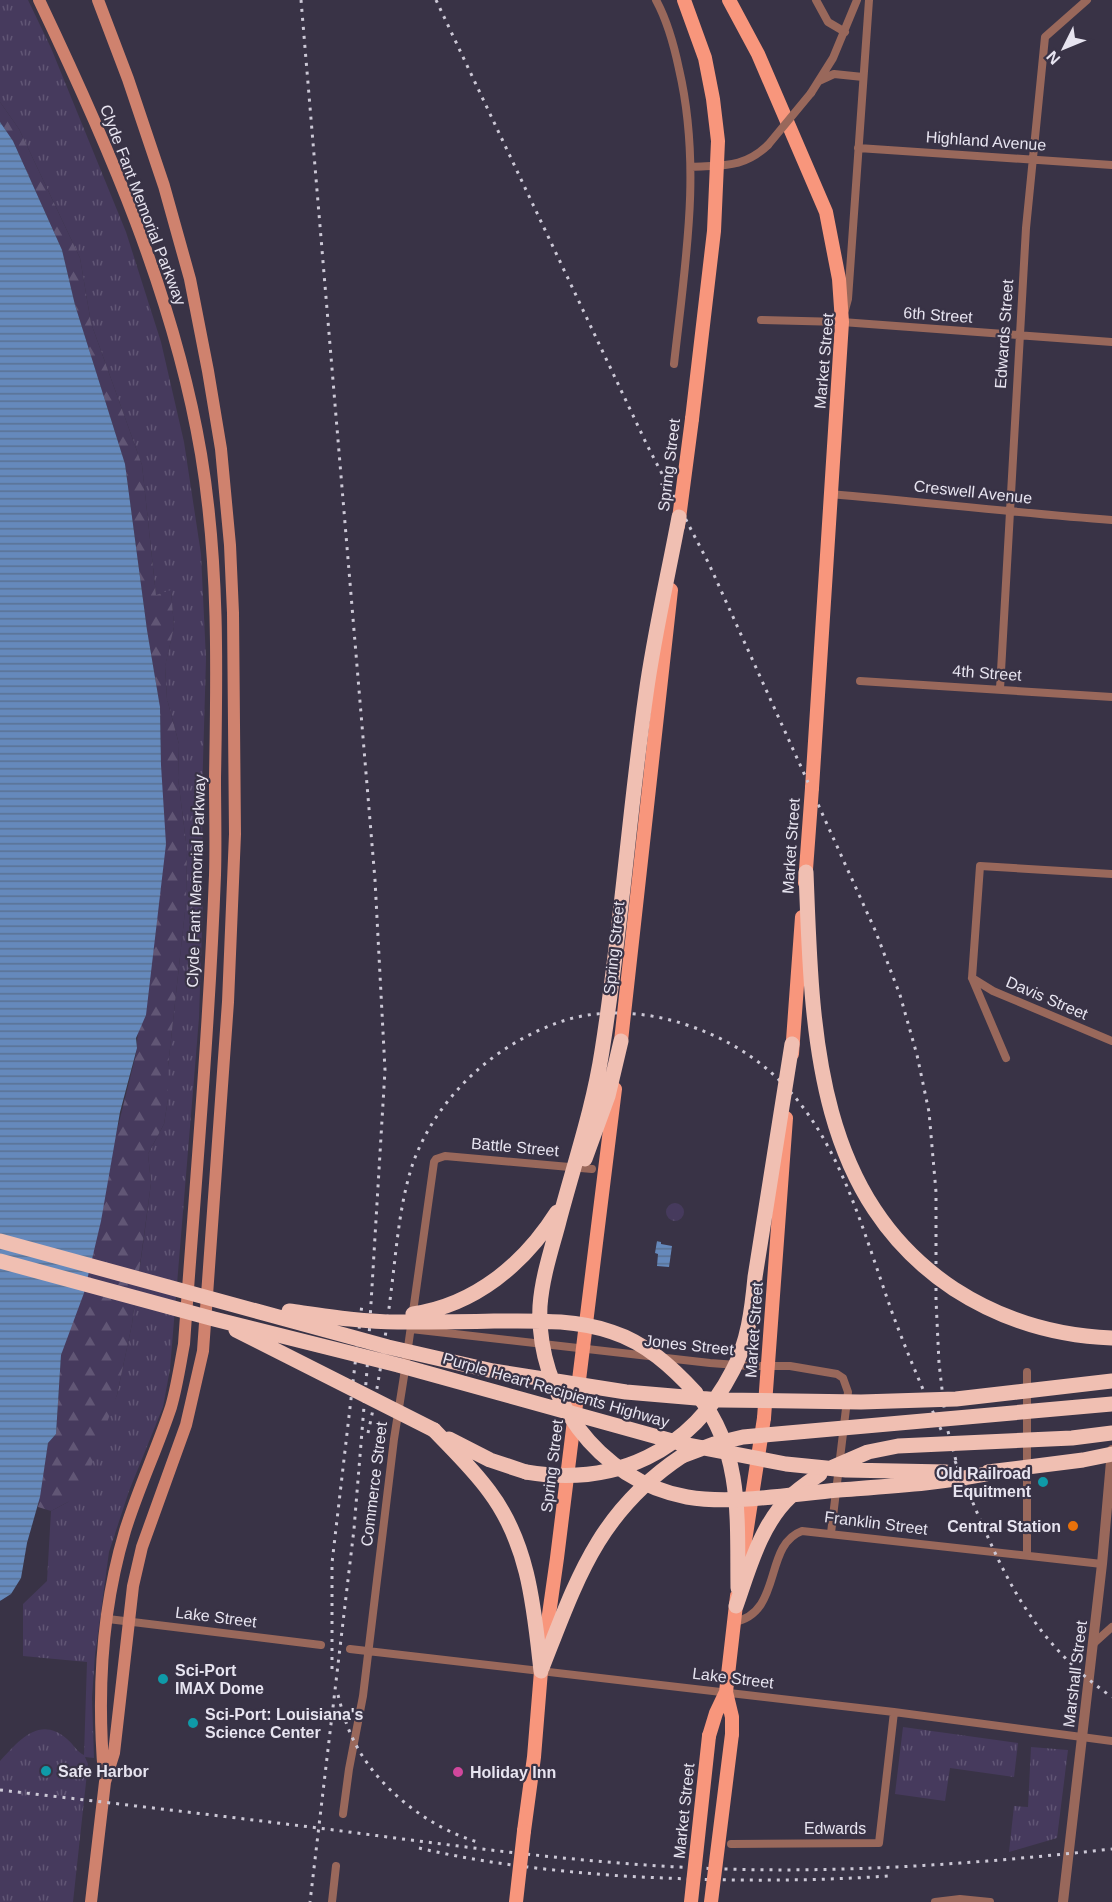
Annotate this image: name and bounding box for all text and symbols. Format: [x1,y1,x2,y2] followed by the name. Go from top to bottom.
[1034,18,1094,78] north arrow
[1043,48,1064,68] text: N
[97,102,189,308] street label: Clyde Fant Memorial Parkway
[925,128,1047,154] street label: Highland Avenue
[992,278,1016,389] street label: Edwards Street
[903,304,974,326] street label: 6th Street
[811,312,837,410] street label: Market Street
[655,417,683,512] street label: Spring Street
[913,477,1033,507] street label: Creswell Avenue
[952,662,1023,684] street label: 4th Street
[184,774,208,988] street label: Clyde Fant Memorial Parkway
[779,797,803,894] street label: Market Street
[601,900,627,995] street label: Spring Street
[1004,973,1091,1023] street label: Davis Street
[470,1135,560,1159] street label: Battle Street
[742,1281,766,1378] street label: Market Street
[643,1332,735,1358] street label: Jones Street
[441,1349,671,1431] street label: Purple Heart Recipients Highway
[538,1418,566,1513] street label: Spring Street
[358,1420,390,1547] street label: Commerce Street
[936,1465,1032,1500] place label: Old Railroad Equitment
[1036,1475,1050,1489] marker: Old Railroad Equitment
[823,1508,929,1538] street label: Franklin Street
[947,1518,1061,1535] place label: Central Station
[1066,1519,1080,1533] marker: Central Station
[174,1604,258,1630] street label: Lake Street
[1060,1619,1090,1728] street label: Marshall Street
[175,1662,264,1697] place label: Sci-Port IMAX Dome
[691,1665,775,1691] street label: Lake Street
[156,1672,170,1686] marker: Sci-Port IMAX Dome
[205,1706,364,1741] place label: Sci-Port: Louisiana's Science Center
[186,1716,200,1730] marker: Sci-Port: Louisiana's Science Center
[671,1762,698,1860] street label: Market Street
[58,1763,149,1780] place label: Safe Harbor
[39,1764,53,1778] marker: Safe Harbor
[470,1764,556,1781] place label: Holiday Inn
[451,1765,465,1779] marker: Holiday Inn
[804,1820,866,1837] street label: Edwards

